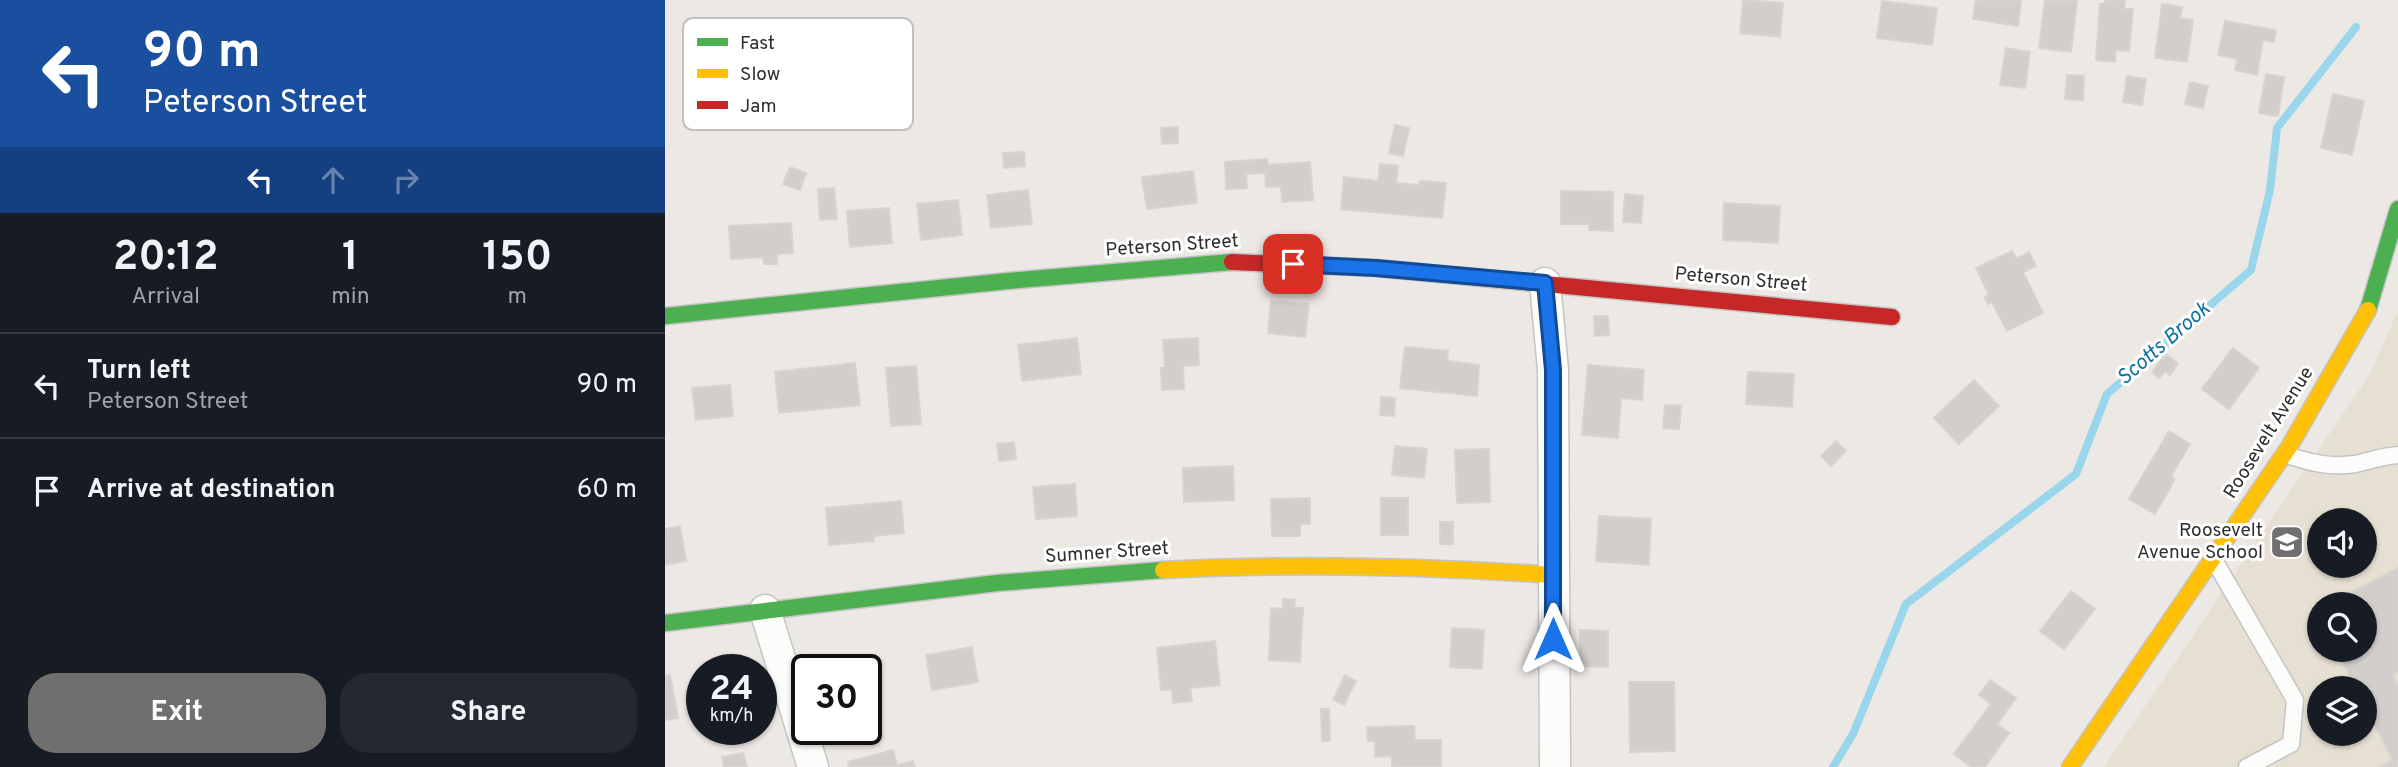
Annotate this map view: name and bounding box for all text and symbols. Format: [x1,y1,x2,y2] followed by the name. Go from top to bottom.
[683,18,913,130] legend
[143,23,261,85] text: 90 m
[28,28,119,119] icon: left
[740,32,775,56] text: Fast
[740,63,780,87] text: Slow
[143,84,368,124] text: Peterson Street
[740,95,777,119] text: Jam
[241,161,279,199] icon: left
[314,161,352,199] icon: ahead
[387,161,425,199] icon: right
[1105,229,1239,263] street label: Peterson Street
[113,232,219,285] text: 20:12
[342,232,359,285] text: 1
[482,232,552,285] text: 150
[1263,234,1323,294] pin
[1274,245,1312,283] icon: arrive
[1674,262,1808,298] street label: Peterson Street
[131,283,200,312] text: Arrival
[331,283,370,312] text: min
[508,283,527,312] text: m
[2112,296,2216,392] water label: Scotts Brook
[87,355,191,388] text: Turn left
[2219,362,2319,504] street label: Roosevelt Avenue
[28,367,66,405] icon: left
[577,369,637,402] text: 90 m
[87,388,248,417] text: Peterson Street
[28,472,66,510] icon: arrive
[87,474,335,507] text: Arrive at destination
[577,474,637,507] text: 60 m
[2307,508,2377,746] map controls
[2307,508,2377,578] button: sound
[2137,519,2263,565] place label: Roosevelt Avenue School
[2268,523,2306,561] school or university icon: Roosevelt Avenue School
[1044,537,1170,569] street label: Sumner Street
[2307,592,2377,662] button: search
[1516,602,1590,676] position arrow
[791,654,882,745] speed limit sign: 30
[710,668,753,712] text: 24
[28,673,326,753] button: Exit
[340,673,637,753] button: Share
[2307,676,2377,746] button: layers
[710,705,753,728] text: km/h

